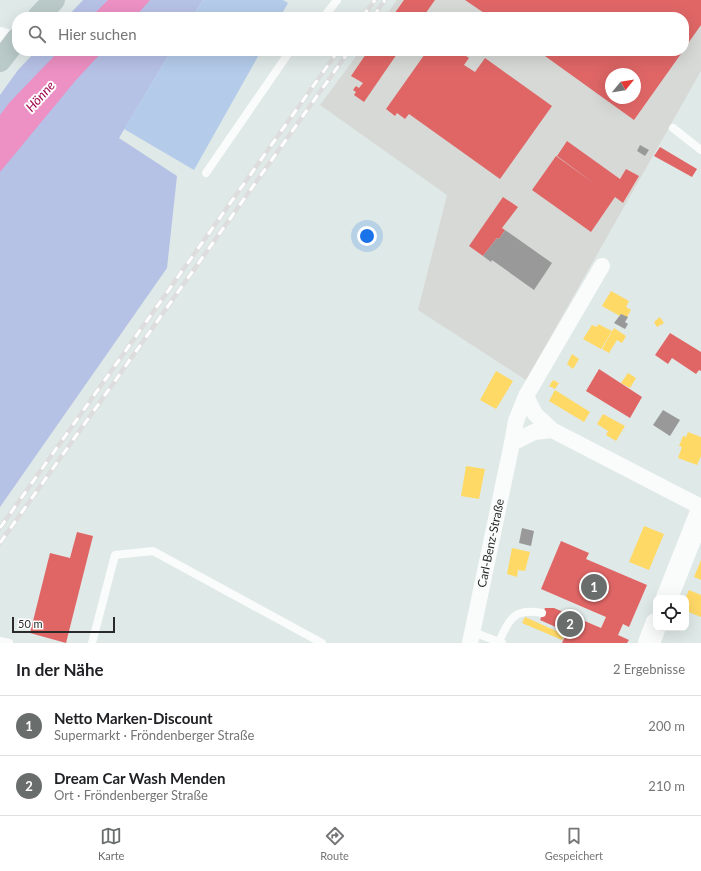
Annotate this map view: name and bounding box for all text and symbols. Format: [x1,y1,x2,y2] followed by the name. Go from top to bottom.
[12,12,689,56] search box
[26,23,48,45] icon: search
[58,25,137,43] text: Hier suchen
[605,68,641,104] north arrow
[22,77,58,115] water label: Hönne
[357,226,377,246] your location
[474,497,507,589] street label: Carl-Benz-Straße
[581,572,607,602] pin: 1
[653,595,689,631] map controls
[653,595,689,631] button: locate
[557,609,583,639] pin: 2
[12,615,115,634] scale bar
[18,617,43,630] text: 50 m
[16,659,104,680] text: In der Nähe
[613,661,685,677] text: 2 Ergebnisse
[54,709,213,727] text: Netto Marken-Discount
[25,718,33,734] text: 1
[648,718,685,734] text: 200 m
[54,727,254,743] text: Supermarkt · Fröndenberger Straße
[54,769,225,787] text: Dream Car Wash Menden
[25,778,33,794] text: 2
[648,778,685,794] text: 210 m
[54,787,208,803] text: Ort · Fröndenberger Straße
[98,825,124,862] tab: Karte
[320,825,349,862] tab: Route
[545,825,603,862] tab: Gespeichert

